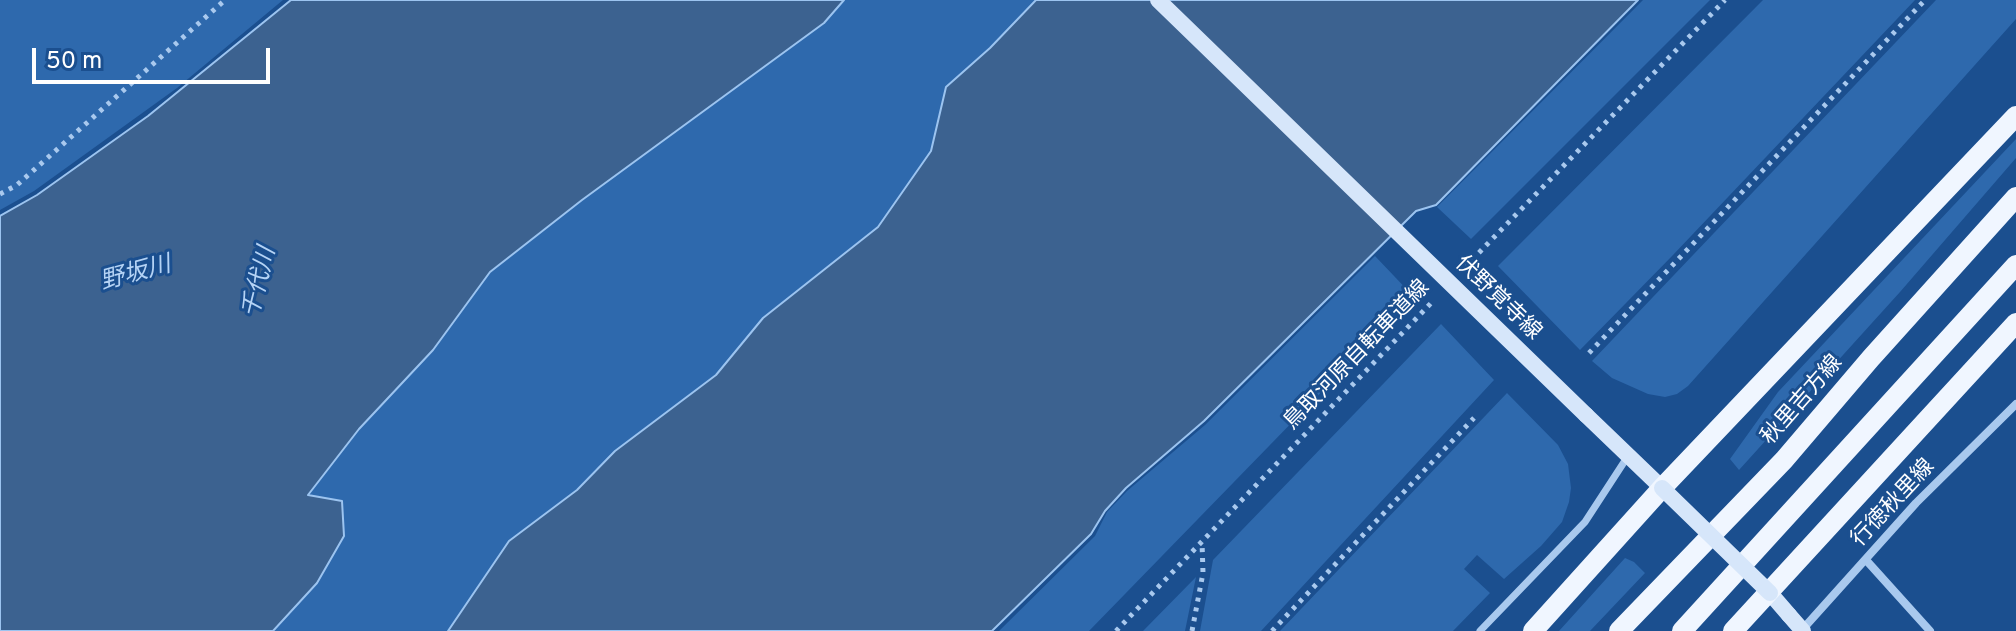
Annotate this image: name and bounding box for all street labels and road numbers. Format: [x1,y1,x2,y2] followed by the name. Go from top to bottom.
[1448,251,1546,347] street label: 伏野覚寺線
[1280,276,1436,436] street label: 鳥取河原自転車道線
[1757,351,1849,451] street label: 秋里吉方線
[1847,455,1941,553] street label: 行徳秋里線

